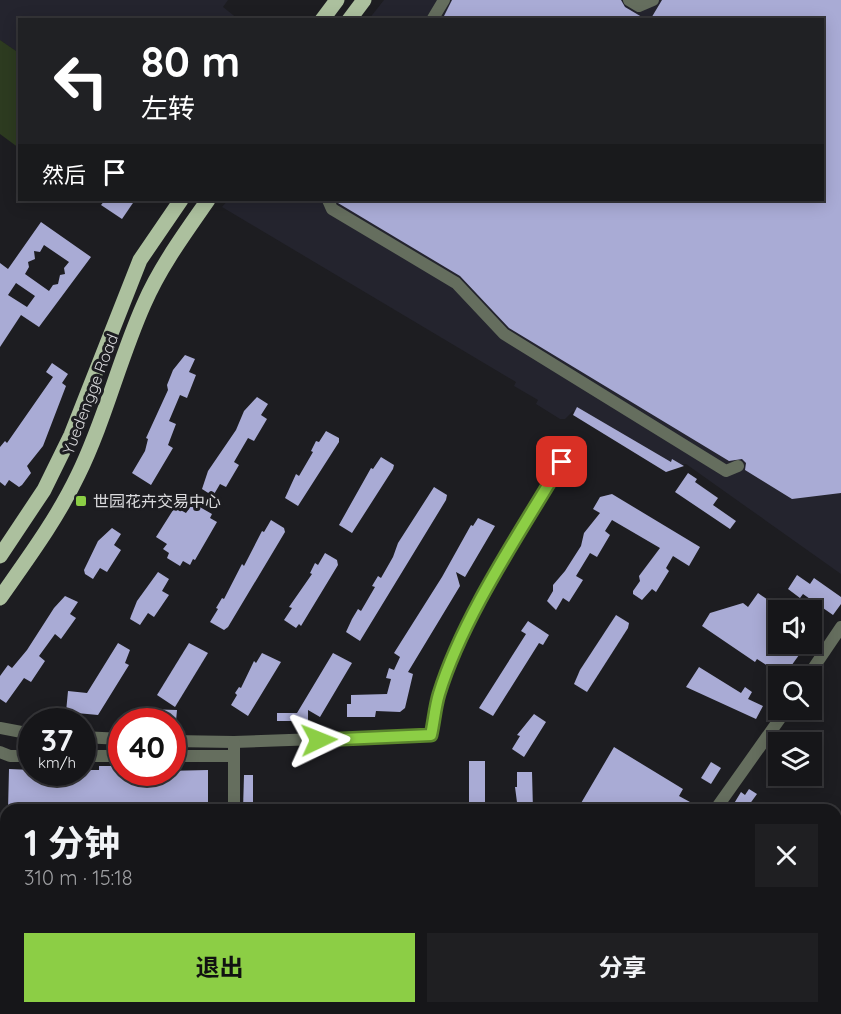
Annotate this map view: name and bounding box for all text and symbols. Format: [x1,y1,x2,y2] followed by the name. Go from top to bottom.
[141,35,240,88] text: 80 m
[42,42,120,120] icon: left
[141,91,195,125] text: 左转
[98,156,131,189] icon: arrive
[42,161,86,189] text: 然后
[58,331,122,457] street label: Yuedengge Road
[536,436,587,487] pin
[545,445,578,478] icon: arrive
[93,491,221,511] place label: 世园花卉交易中心
[74,494,88,508] marker: 世园花卉交易中心
[768,600,822,786] map controls
[768,600,822,654] button: sound
[768,666,822,720] button: search
[108,708,186,786] speed limit sign: 40
[287,708,351,772] position arrow
[41,721,73,759] text: 37
[768,732,822,786] button: layers
[38,753,76,772] text: km/h
[24,820,120,865] text: 1 分钟
[755,824,818,887] button: close
[24,865,133,890] text: 310 m · 15:18
[24,933,415,1002] button: 退出
[427,933,818,1002] button: 分享

